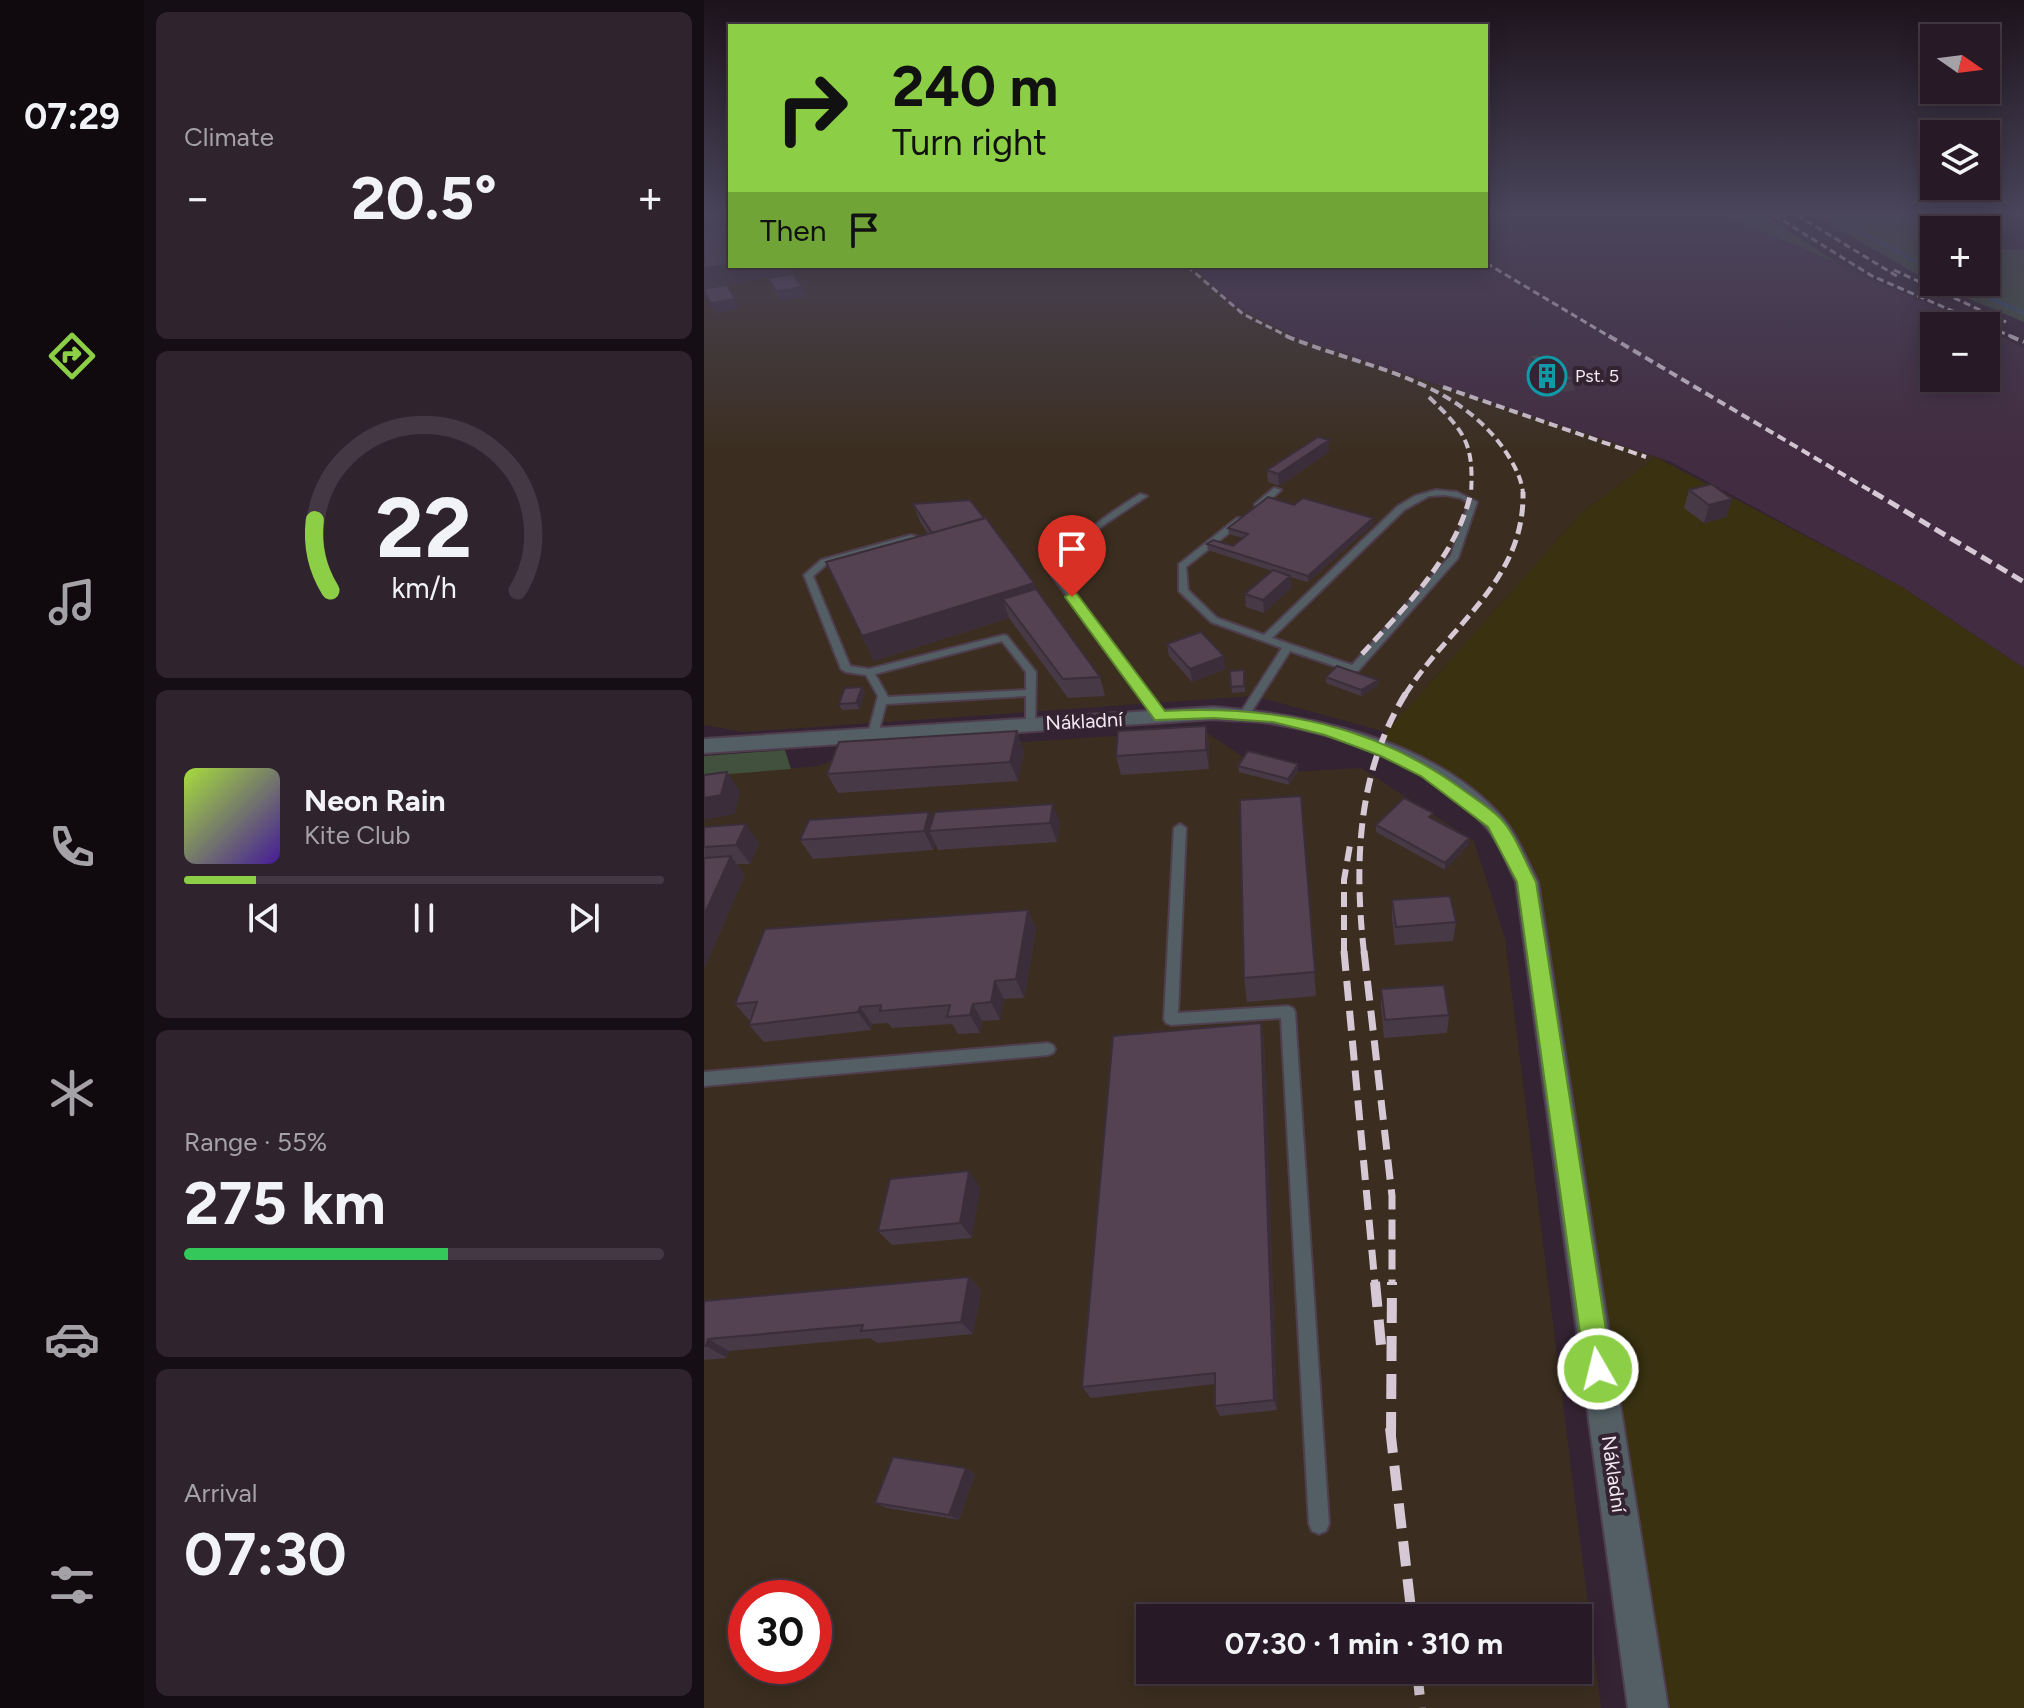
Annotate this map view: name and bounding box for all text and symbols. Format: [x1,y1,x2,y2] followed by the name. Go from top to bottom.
[1920,24,2000,104] north arrow
[1920,24,2000,392] map controls
[892,53,1058,120] text: 240 m
[760,56,864,160] icon: right
[24,95,120,138] text: 07:29
[1920,120,2000,200] button: layers
[184,121,274,153] text: Climate
[892,121,1047,164] text: Turn right
[351,162,497,234] text: 20.5°
[184,171,211,224] text: −
[637,171,664,224] text: +
[842,208,886,252] icon: arrive
[760,212,826,249] text: Then
[1920,216,2000,296] button: +
[1920,312,2000,392] button: −
[44,328,100,384] icon: directions
[1526,355,1568,397] building icon: Pst. 5
[1575,365,1619,387] place label: Pst. 5
[376,477,472,577] text: 22
[1038,515,1106,597] pin
[1050,527,1094,571] icon: arrive
[391,571,457,605] text: km/h
[44,574,100,630] icon: music
[1045,707,1125,735] street label: Nákladní
[304,782,446,819] text: Neon Rain
[44,819,100,875] icon: phone
[304,819,410,851] text: Kite Club
[242,896,286,940] icon: previous
[402,896,446,940] icon: pause
[562,896,606,940] icon: next
[44,1065,100,1121] icon: climate
[184,1126,327,1158] text: Range · 55%
[184,1167,386,1239] text: 275 km
[44,1311,100,1367] icon: car
[1556,1327,1640,1411] position arrow
[1597,1434,1631,1515] street label: Nákladní
[184,1477,257,1509] text: Arrival
[184,1518,347,1590] text: 07:30
[44,1557,100,1613] icon: filters
[728,1580,832,1684] speed limit sign: 30
[1225,1625,1503,1662] text: 07:30 · 1 min · 310 m

